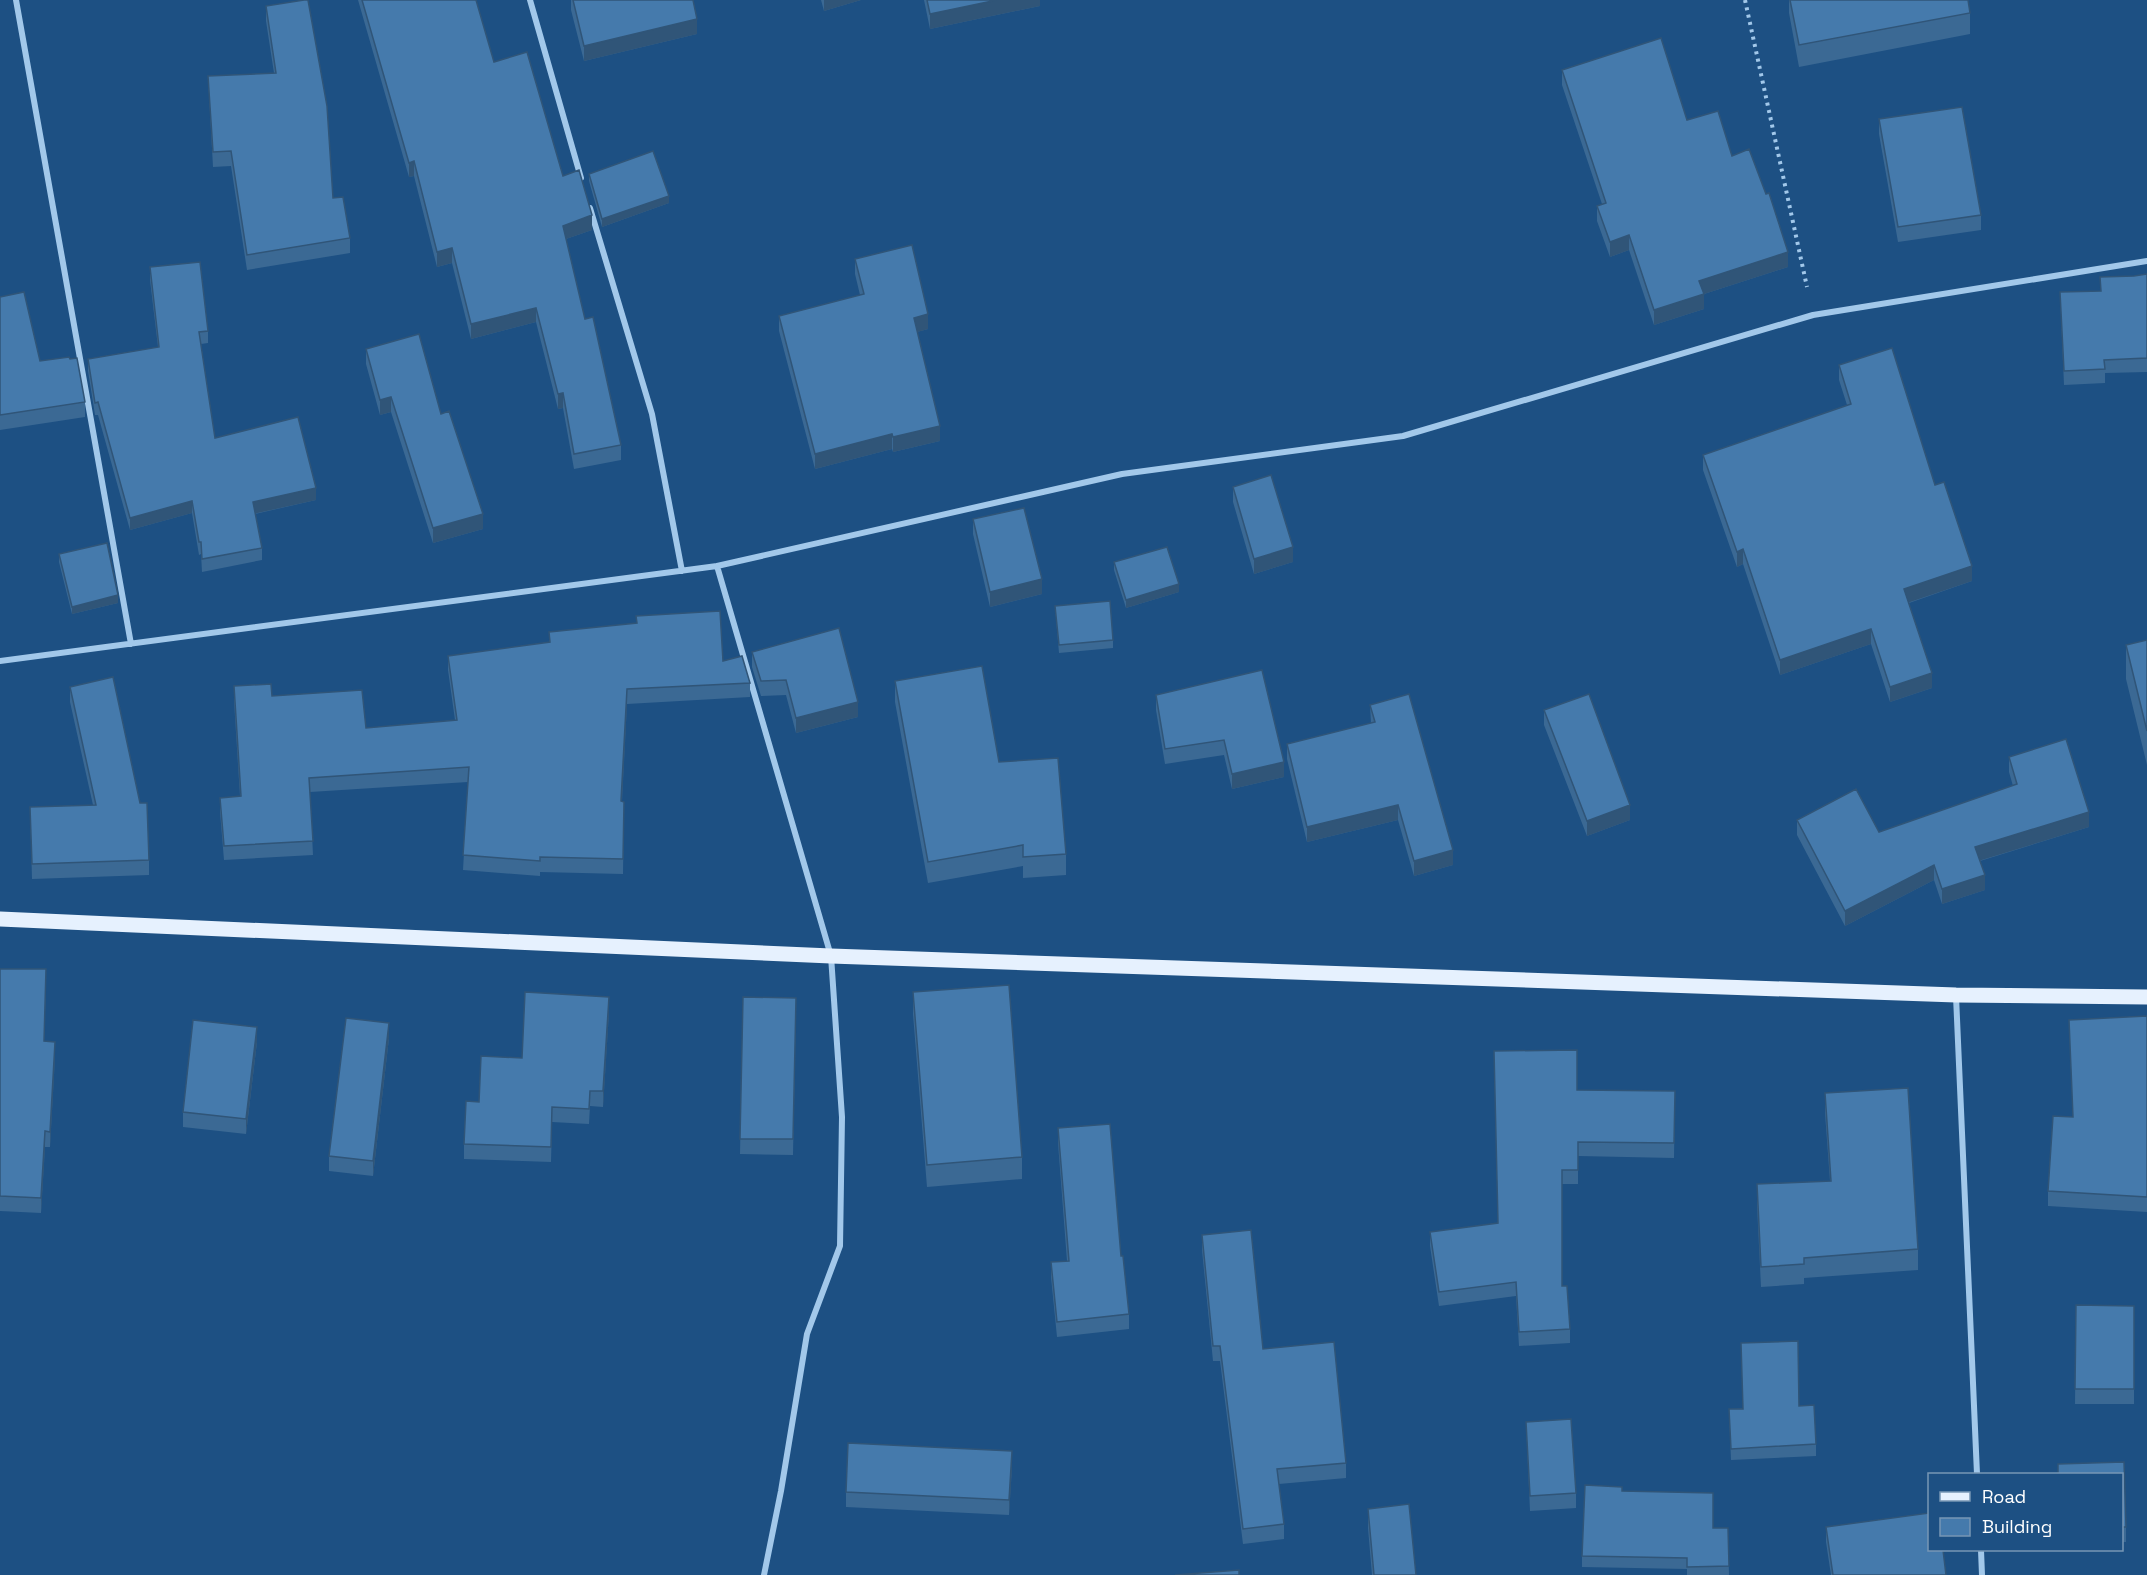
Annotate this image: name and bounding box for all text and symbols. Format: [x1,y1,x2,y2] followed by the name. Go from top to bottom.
[1928,1473,2123,1551] legend
[1982,1485,2026,1508] text: Road
[1982,1515,2052,1538] text: Building

